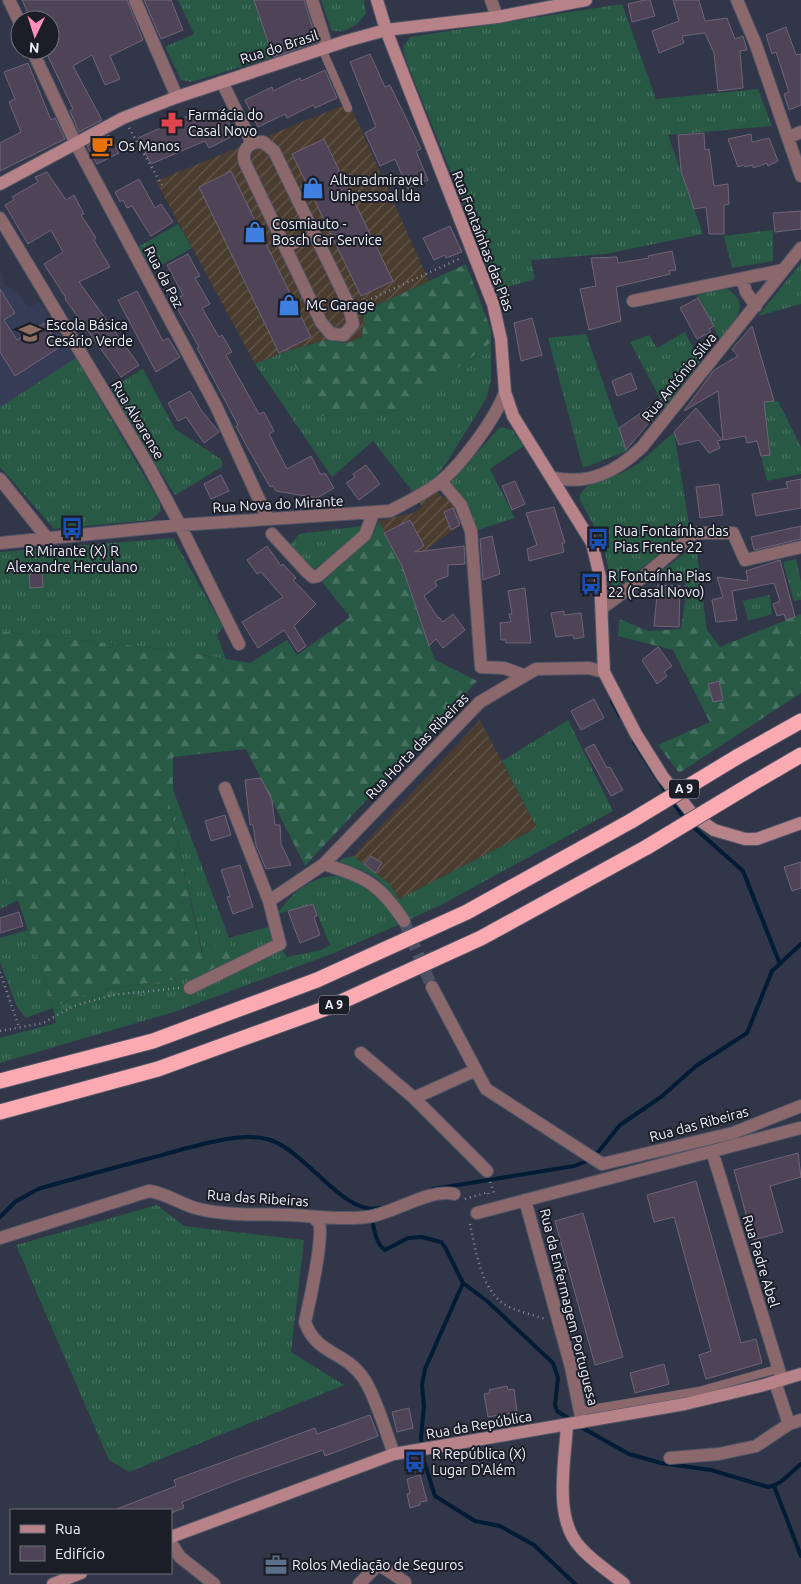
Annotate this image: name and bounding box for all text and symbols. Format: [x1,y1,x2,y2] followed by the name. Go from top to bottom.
[10,10,60,60] north arrow
[238,27,320,67] street label: Rua do Brasil
[28,40,40,56] text: N
[188,107,263,139] place label: Farmácia do Casal Novo
[159,110,185,136] pharmacy icon: Farmácia do Casal Novo
[89,133,115,159] cafe icon: Os Manos
[118,138,180,154] place label: Os Manos
[449,169,517,313] street label: Rua Fontaínhas das Pias
[330,172,423,204] place label: Alturadmiravel Unipessoal lda
[300,175,326,201] shop icon: Alturadmiravel Unipessoal lda
[272,216,382,248] place label: Cosmiauto - Bosch Car Service
[242,219,268,245] shop icon: Cosmiauto - Bosch Car Service
[141,243,187,311] street label: Rua da Paz
[276,292,302,318] shop icon: MC Garage
[306,297,375,313] place label: MC Garage
[46,317,133,349] place label: Escola Básica Cesário Verde
[17,320,43,346] school or university icon: Escola Básica Cesário Verde
[638,330,720,424] street label: Rua António Silva
[108,378,168,462] street label: Rua Alvarense
[212,493,344,515] street label: Rua Nova do Mirante
[59,515,85,541] bus stop icon: R Mirante (X) R Alexandre Herculano
[614,523,729,555] place label: Rua Fontaínha das Pias Frente 22
[585,526,611,552] bus stop icon: Rua Fontaínha das Pias Frente 22
[6,543,138,575] place label: R Mirante (X) R Alexandre Herculano
[608,568,711,600] place label: R Fontaínha Pias 22 (Casal Novo)
[578,571,604,597] bus stop icon: R Fontaínha Pias 22 (Casal Novo)
[362,690,472,802] street label: Rua Horta das Ribeiras
[669,780,699,799] road number: A 9
[319,996,349,1014] road number: A 9
[648,1103,750,1145] street label: Rua das Ribeiras
[207,1186,309,1210] street label: Rua das Ribeiras
[537,1207,601,1407] street label: Rua da Enfermagem Portuguesa
[739,1213,783,1309] street label: Rua Padre Abel
[425,1408,533,1442] street label: Rua da República
[432,1446,526,1478] place label: R República (X) Lugar D'Além
[402,1449,428,1475] bus stop icon: R República (X) Lugar D'Além
[10,1509,172,1574] legend
[55,1520,81,1537] text: Rua
[55,1545,105,1562] text: Edifício
[263,1552,289,1578] office icon: Rolos Mediação de Seguros
[292,1557,464,1573] place label: Rolos Mediação de Seguros

